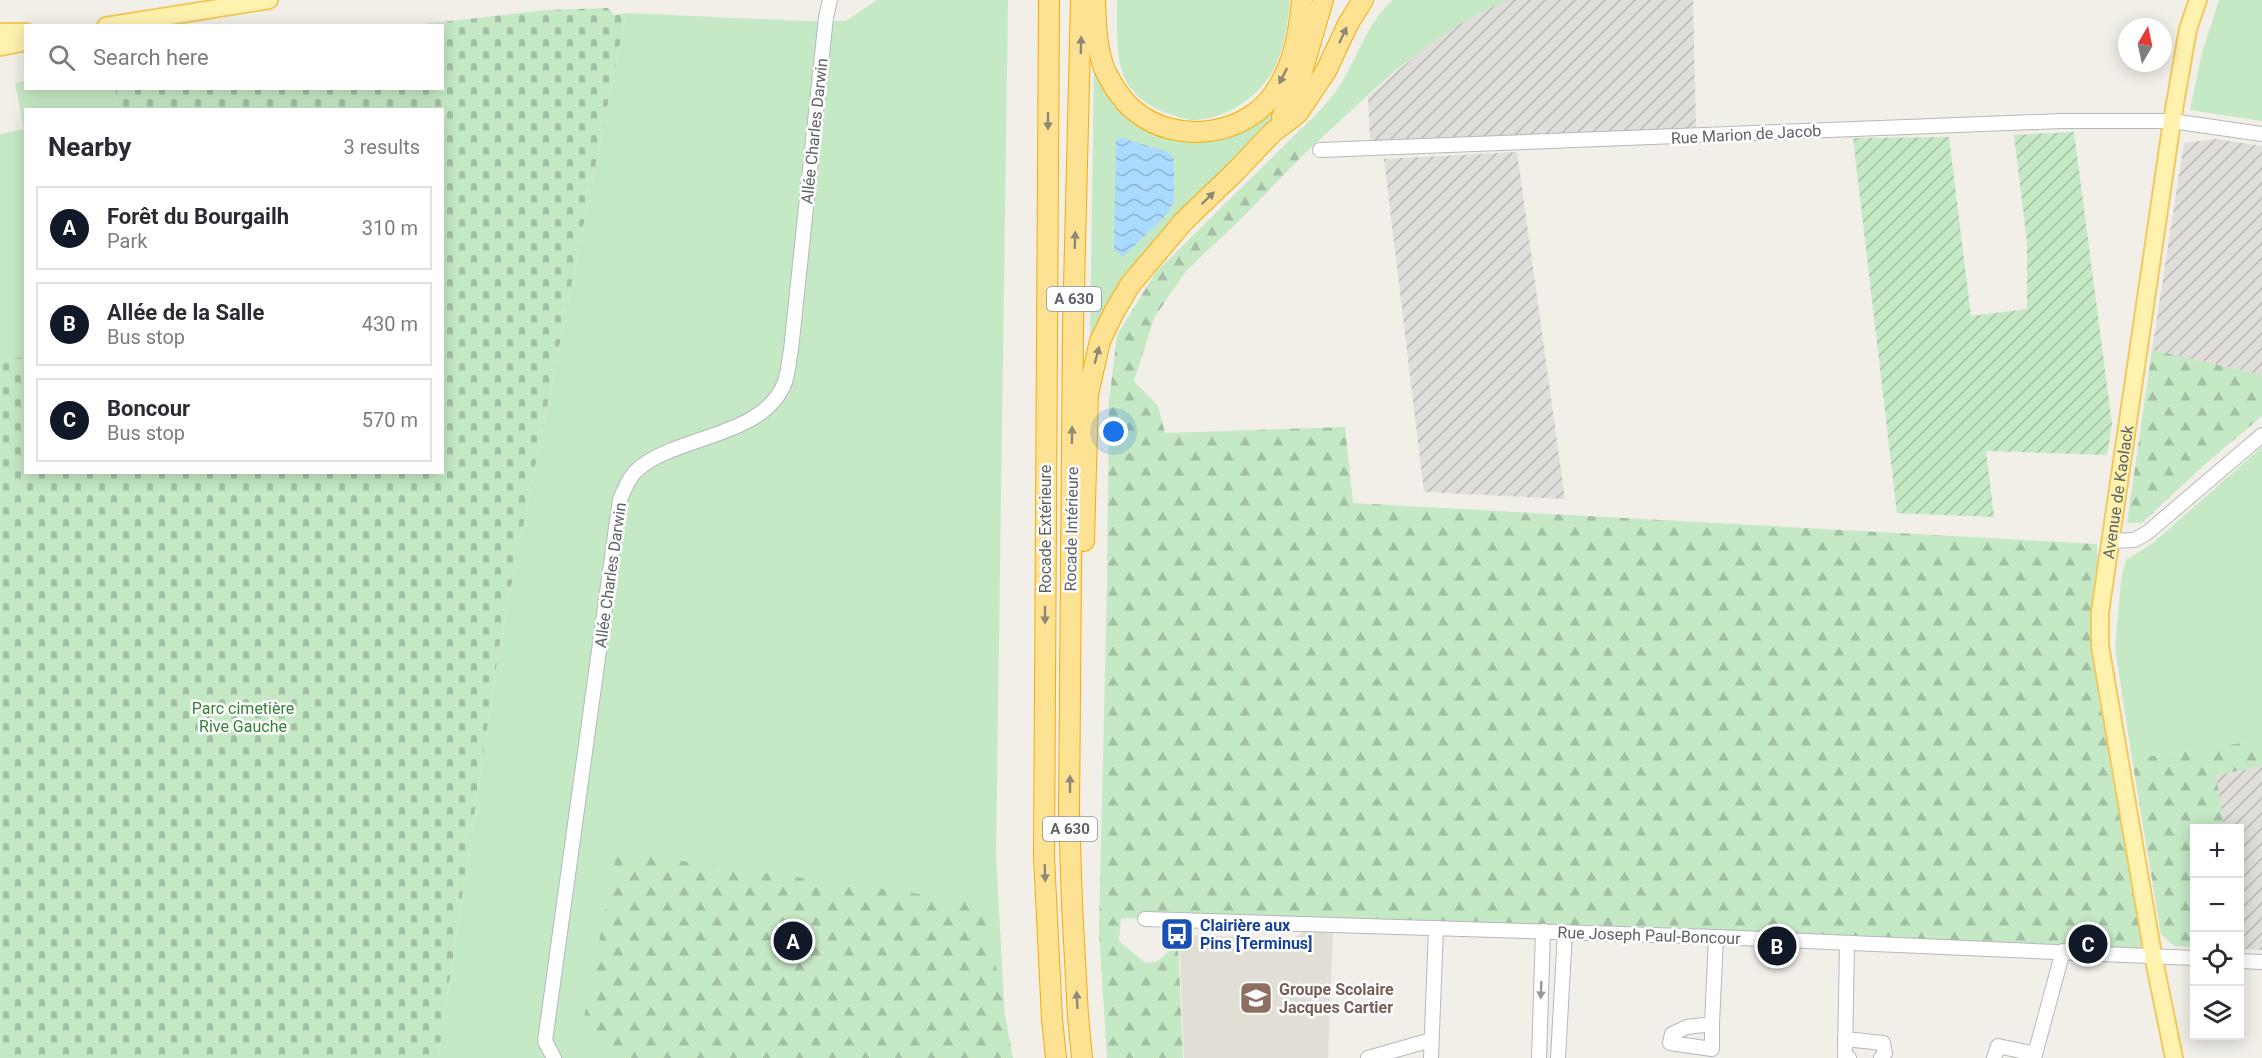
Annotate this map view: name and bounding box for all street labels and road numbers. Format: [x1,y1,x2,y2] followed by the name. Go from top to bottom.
[797,57,832,205] street label: Allée Charles Darwin
[1670,121,1822,148] street label: Rue Marion de Jacob
[1047,287,1101,311] road number: A 630
[2099,423,2137,560] street label: Avenue de Kaolack
[1036,465,1055,593] street label: Rocade Extérieure
[1061,466,1082,592] street label: Rocade Intérieure
[591,501,630,649] street label: Allée Charles Darwin
[1043,817,1097,841] road number: A 630
[1557,923,1741,948] street label: Rue Joseph Paul-Boncour

